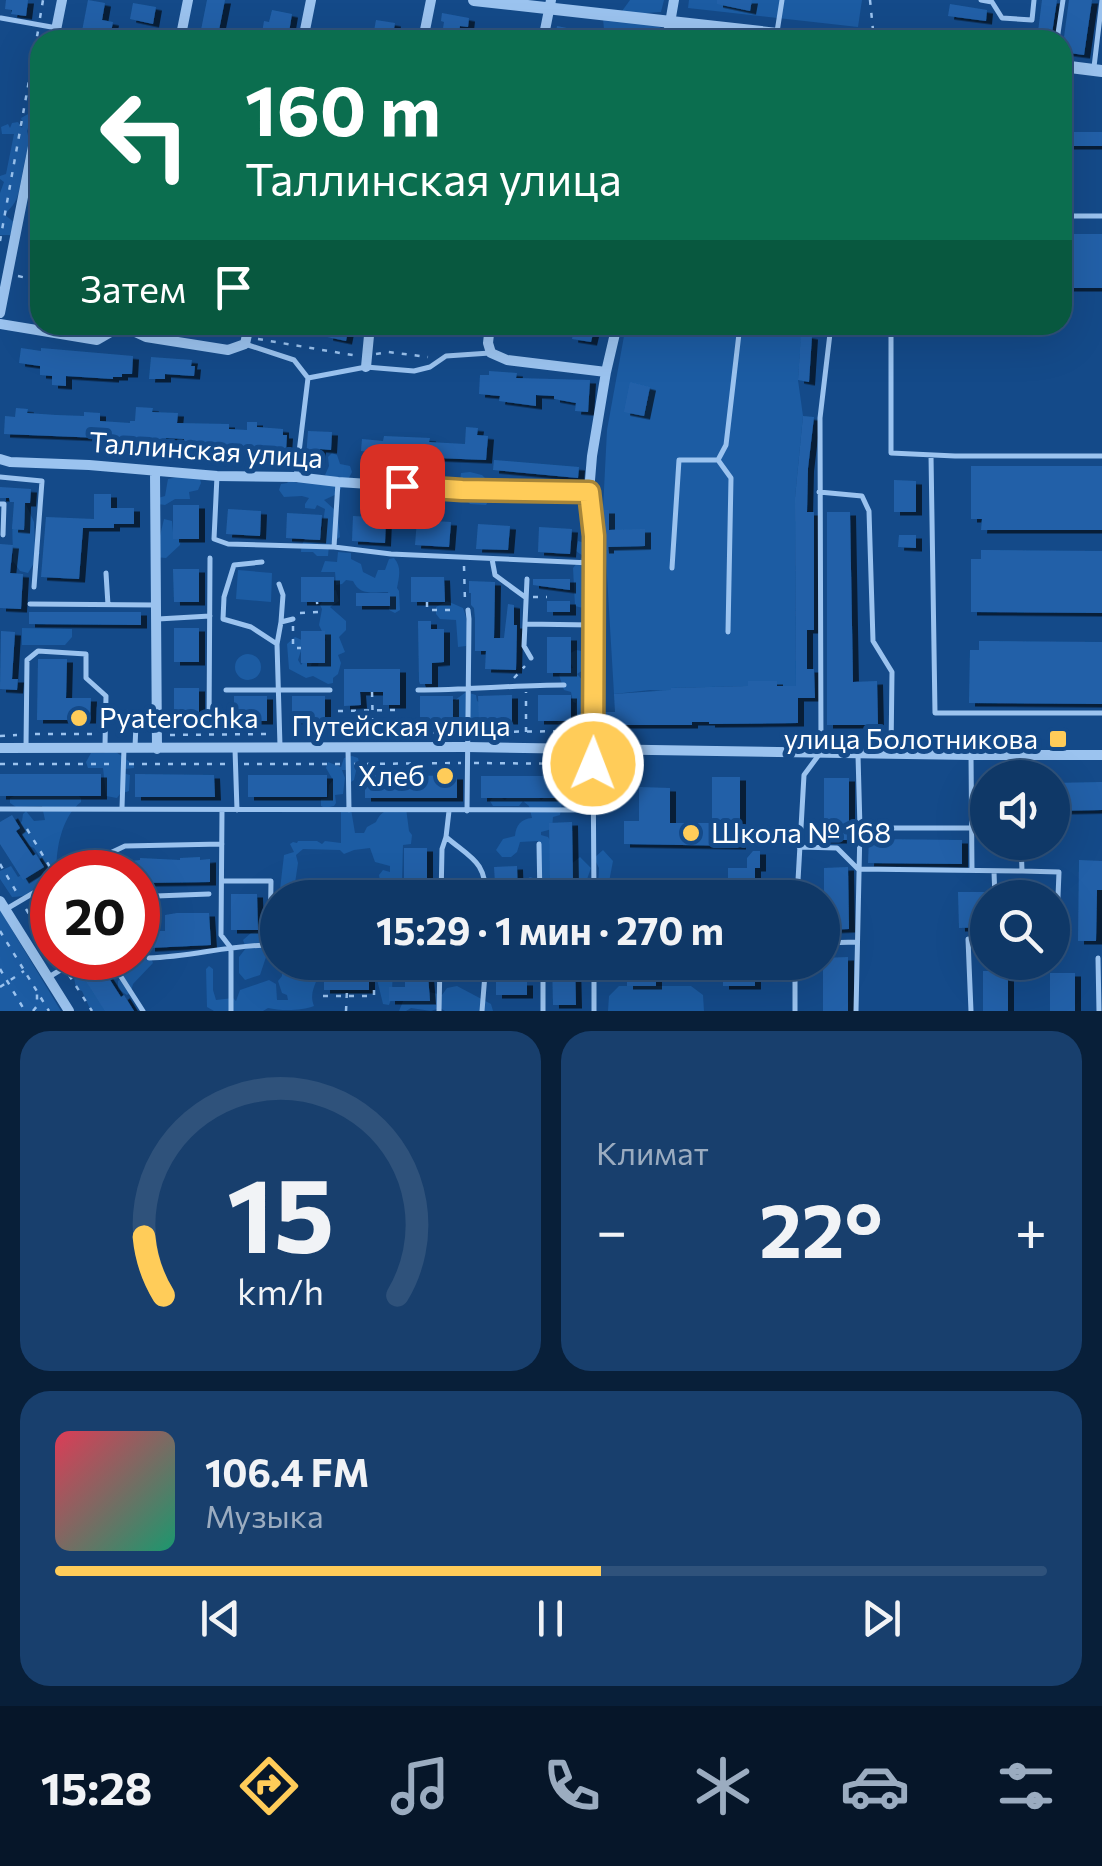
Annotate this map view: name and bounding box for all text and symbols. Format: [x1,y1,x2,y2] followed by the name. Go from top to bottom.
[245,65,441,150] text: 160 m
[80,70,210,200] icon: left
[245,150,622,205] text: Таллинская улица
[206,260,261,315] icon: arrive
[80,264,186,311] text: Затем
[88,424,324,474] street label: Таллинская улица
[360,444,445,529] pin
[375,459,430,514] icon: arrive
[99,700,259,734] place label: Pyaterochka
[68,707,90,729] marker: Pyaterochka
[291,708,511,742] street label: Путейская улица
[541,712,645,816] position arrow
[784,721,1038,755] place label: улица Болотникова
[1047,728,1069,750] marker: улица Болотникова
[358,758,425,792] place label: Хлеб
[970,760,1070,980] map controls
[970,760,1070,860] button: sound
[434,765,456,787] marker: Хлеб
[711,815,891,849] place label: Школа № 168
[680,822,702,844] marker: Школа № 168
[30,850,160,980] speed limit sign: 20
[970,880,1070,980] button: search
[376,906,724,953] text: 15:29 · 1 мин · 270 m
[596,1132,709,1172] text: Климат
[227,1147,334,1274] text: 15
[759,1182,883,1273] text: 22°
[596,1195,627,1262] text: −
[1015,1195,1047,1262] text: +
[237,1269,324,1312] text: km/h
[205,1448,369,1495] text: 106.4 FM
[205,1495,324,1535] text: Музыка
[193,1591,248,1646] icon: previous
[523,1591,578,1646] icon: pause
[854,1591,909,1646] icon: next
[234,1751,304,1821] icon: directions
[385,1751,455,1821] icon: music
[537,1751,607,1821] icon: phone
[688,1751,758,1821] icon: climate
[840,1751,910,1821] icon: car
[991,1751,1061,1821] icon: filters
[41,1759,152,1814] text: 15:28

